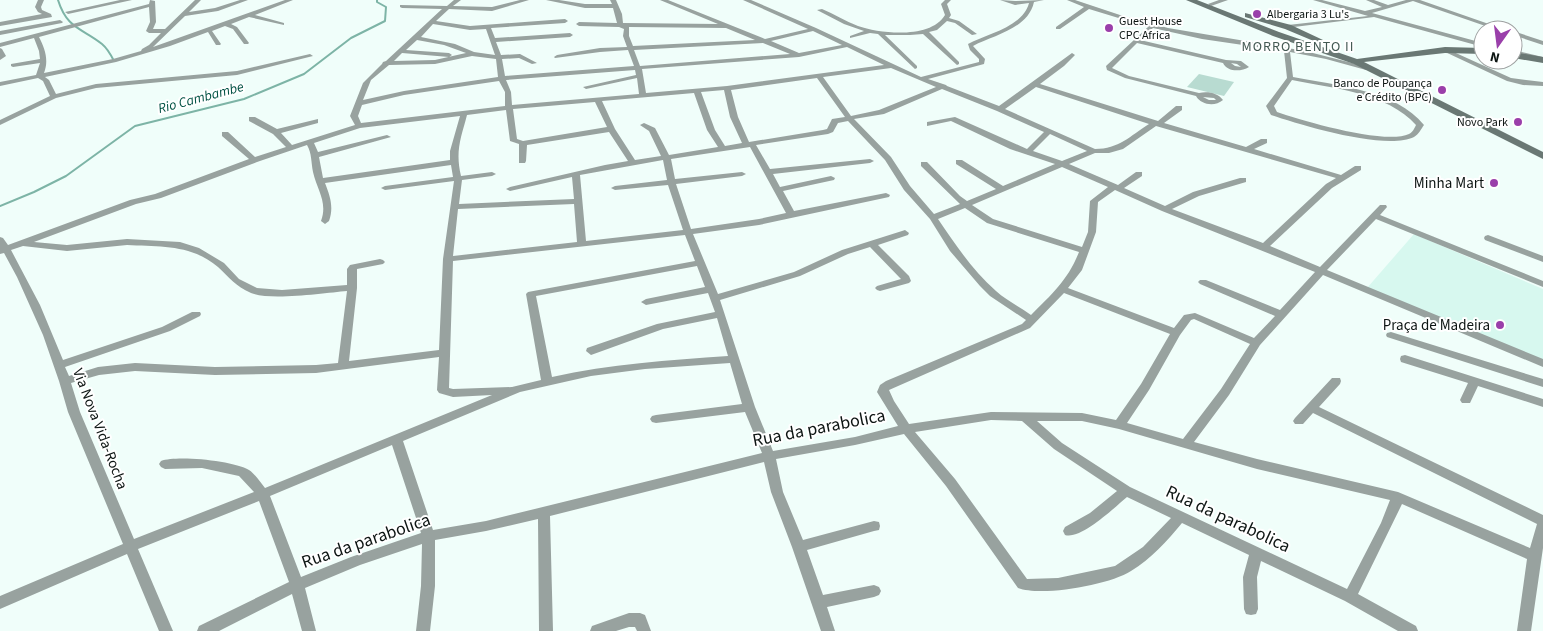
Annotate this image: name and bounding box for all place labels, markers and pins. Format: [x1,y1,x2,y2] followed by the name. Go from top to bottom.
[1267,6,1349,23] place label: Albergaria 3 Lu's
[1251,8,1263,20] marker: Albergaria 3 Lu's
[1119,13,1182,44] place label: Guest House CPC Africa
[1103,22,1115,34] marker: Guest House CPC Africa
[1333,75,1432,106] place label: Banco de Poupança e Crédito (BPC)
[1436,84,1448,96] marker: Banco de Poupança e Crédito (BPC)
[1457,114,1508,131] place label: Novo Park
[1512,116,1524,128] marker: Novo Park
[1414,173,1484,194] place label: Minha Mart
[1488,177,1500,189] marker: Minha Mart
[1383,315,1490,336] place label: Praça de Madeira
[1494,319,1506,331] marker: Praça de Madeira

